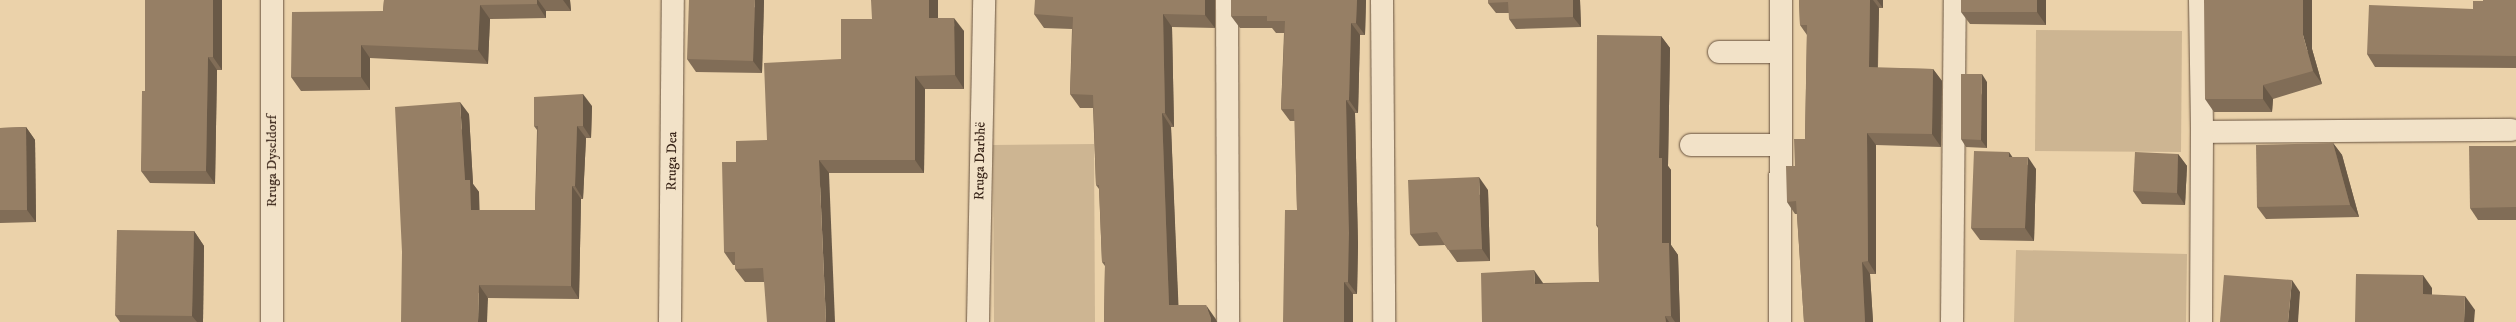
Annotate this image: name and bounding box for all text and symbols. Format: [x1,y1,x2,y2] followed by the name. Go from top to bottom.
[264,115,280,207] street label: Rruga Dyseldorf
[971,122,989,200] street label: Rruga Darbhë
[663,131,681,191] street label: Rruga Dea

